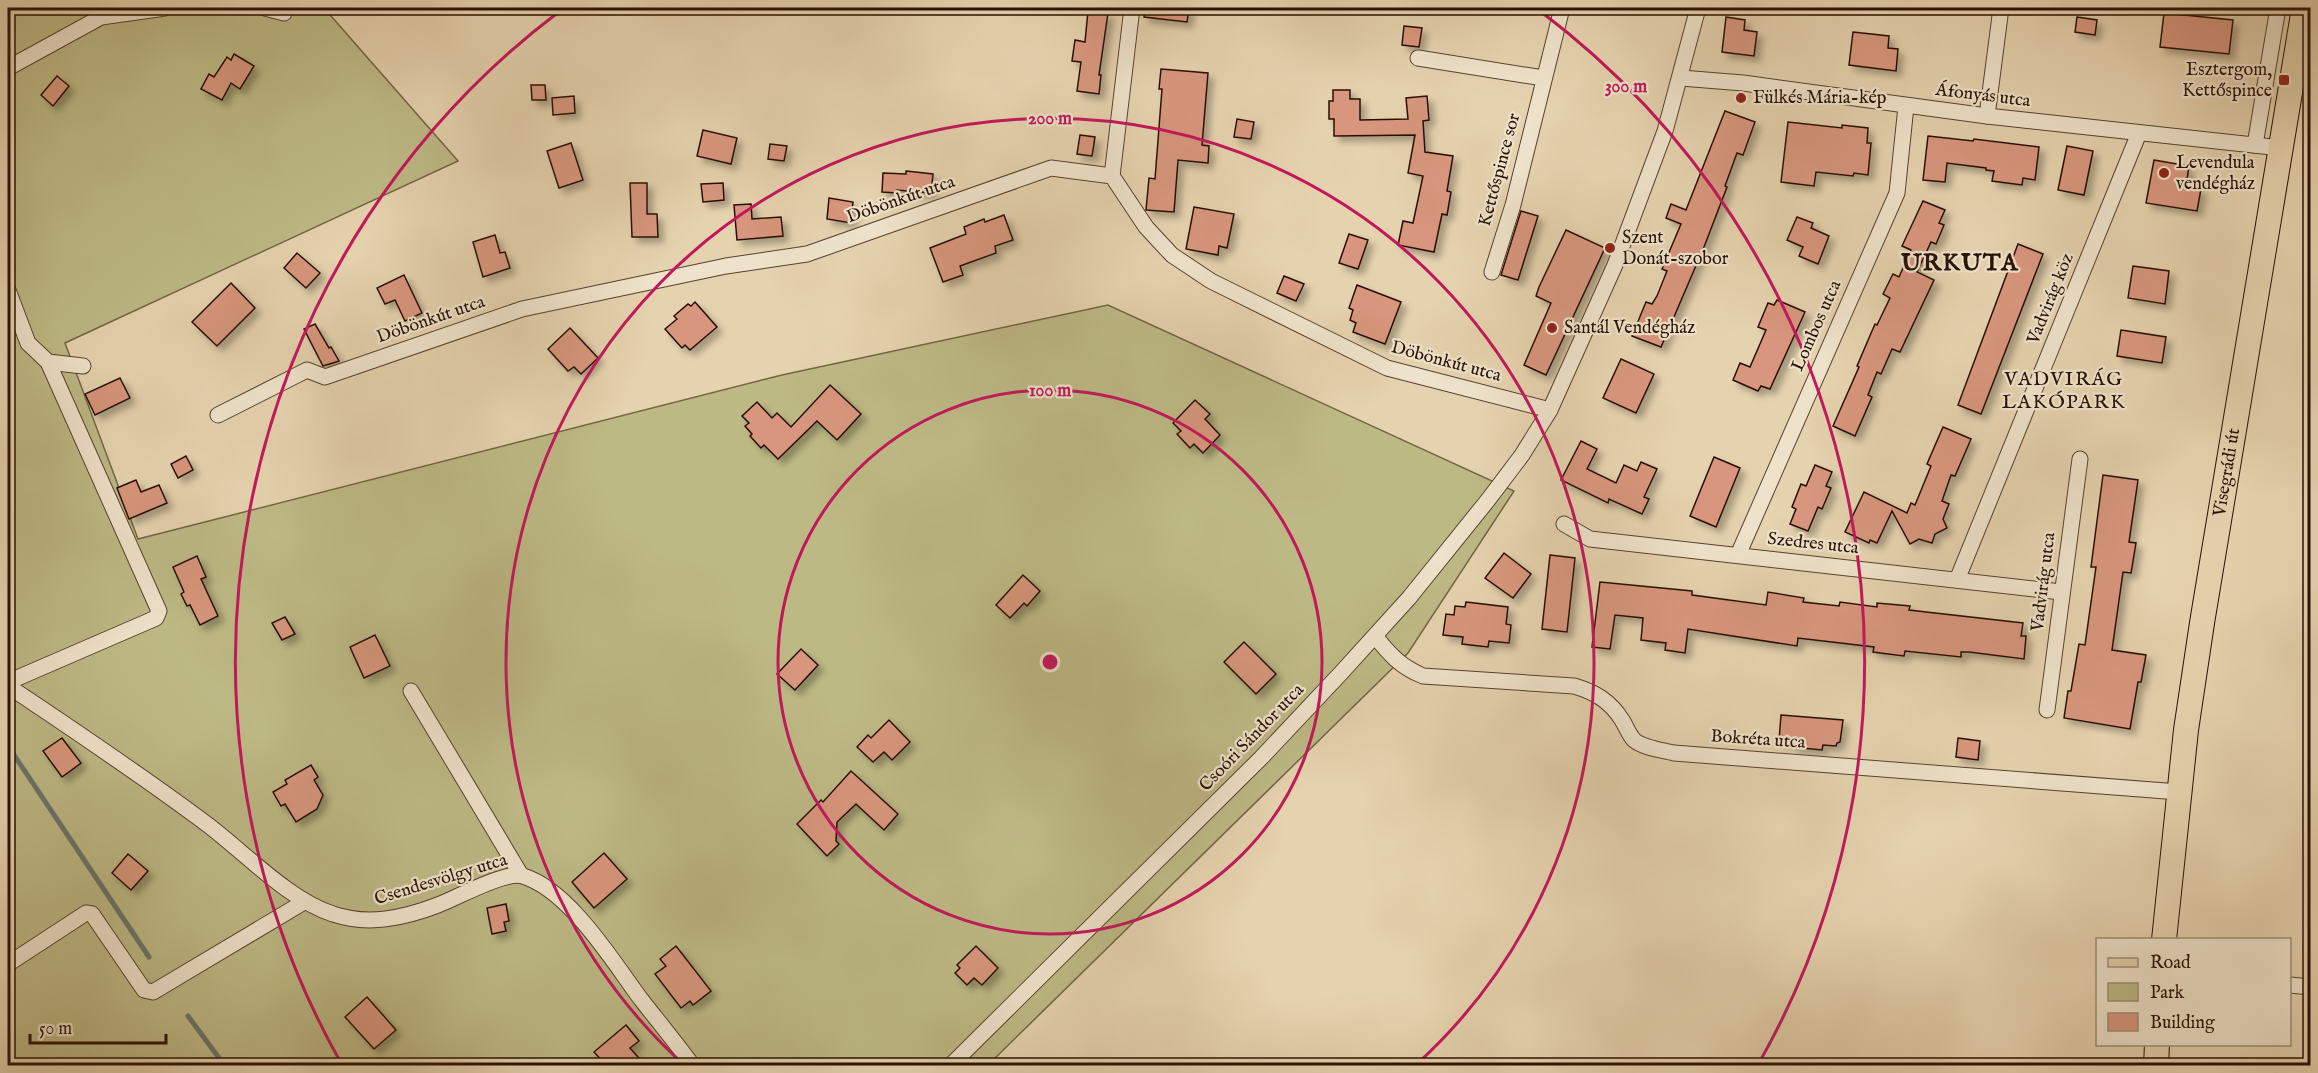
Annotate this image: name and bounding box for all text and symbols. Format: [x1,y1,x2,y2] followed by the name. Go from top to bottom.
[2182,59,2272,103] place label: Esztergom, Kettőspince
[2277,73,2291,87] marker: Esztergom, Kettőspince
[1605,76,1647,99] text: 300 m
[1933,77,2032,113] street label: Áfonyás utca
[1753,87,1887,110] place label: Fülkés Mária-kép
[1734,91,1748,105] marker: Fülkés Mária-kép
[1028,108,1072,131] text: 200 m
[1474,111,1526,229] street label: Kettőspince sor
[2176,152,2255,196] place label: Levendula vendégház
[2157,166,2171,180] marker: Levendula vendégház
[844,171,958,229] street label: Döbönkút utca
[1622,227,1729,271] place label: Szent Donát-szobor
[1603,241,1617,255] marker: Szent Donát-szobor
[1900,248,2019,279] district label: URKUTA
[2022,250,2080,349] street label: Vadvirág köz
[1787,277,1847,375] street label: Lombos utca
[374,291,488,349] street label: Döbönkút utca
[1564,317,1695,340] place label: Santál Vendégház
[1545,321,1559,335] marker: Santál Vendégház
[1388,336,1504,388] street label: Döbönkút utca
[2002,367,2126,415] district label: VADVIRÁG LAKÓPARK
[1029,380,1071,403] text: 100 m
[2208,426,2246,519] street label: Visegrádi út
[1766,528,1860,560] street label: Szedres utca
[2026,531,2062,634] street label: Vadvirág utca
[1040,652,1060,672] centre of rings
[1195,679,1310,797] street label: Csoóri Sándor utca
[1710,725,1806,755] street label: Bokréta utca
[372,849,510,911] street label: Csendesvölgy utca
[2096,938,2291,1046] legend
[2150,952,2191,975] text: Road
[2150,982,2185,1005] text: Park
[30,1007,166,1045] scale bar
[2150,1012,2215,1035] text: Building
[39,1018,72,1041] text: 50 m

